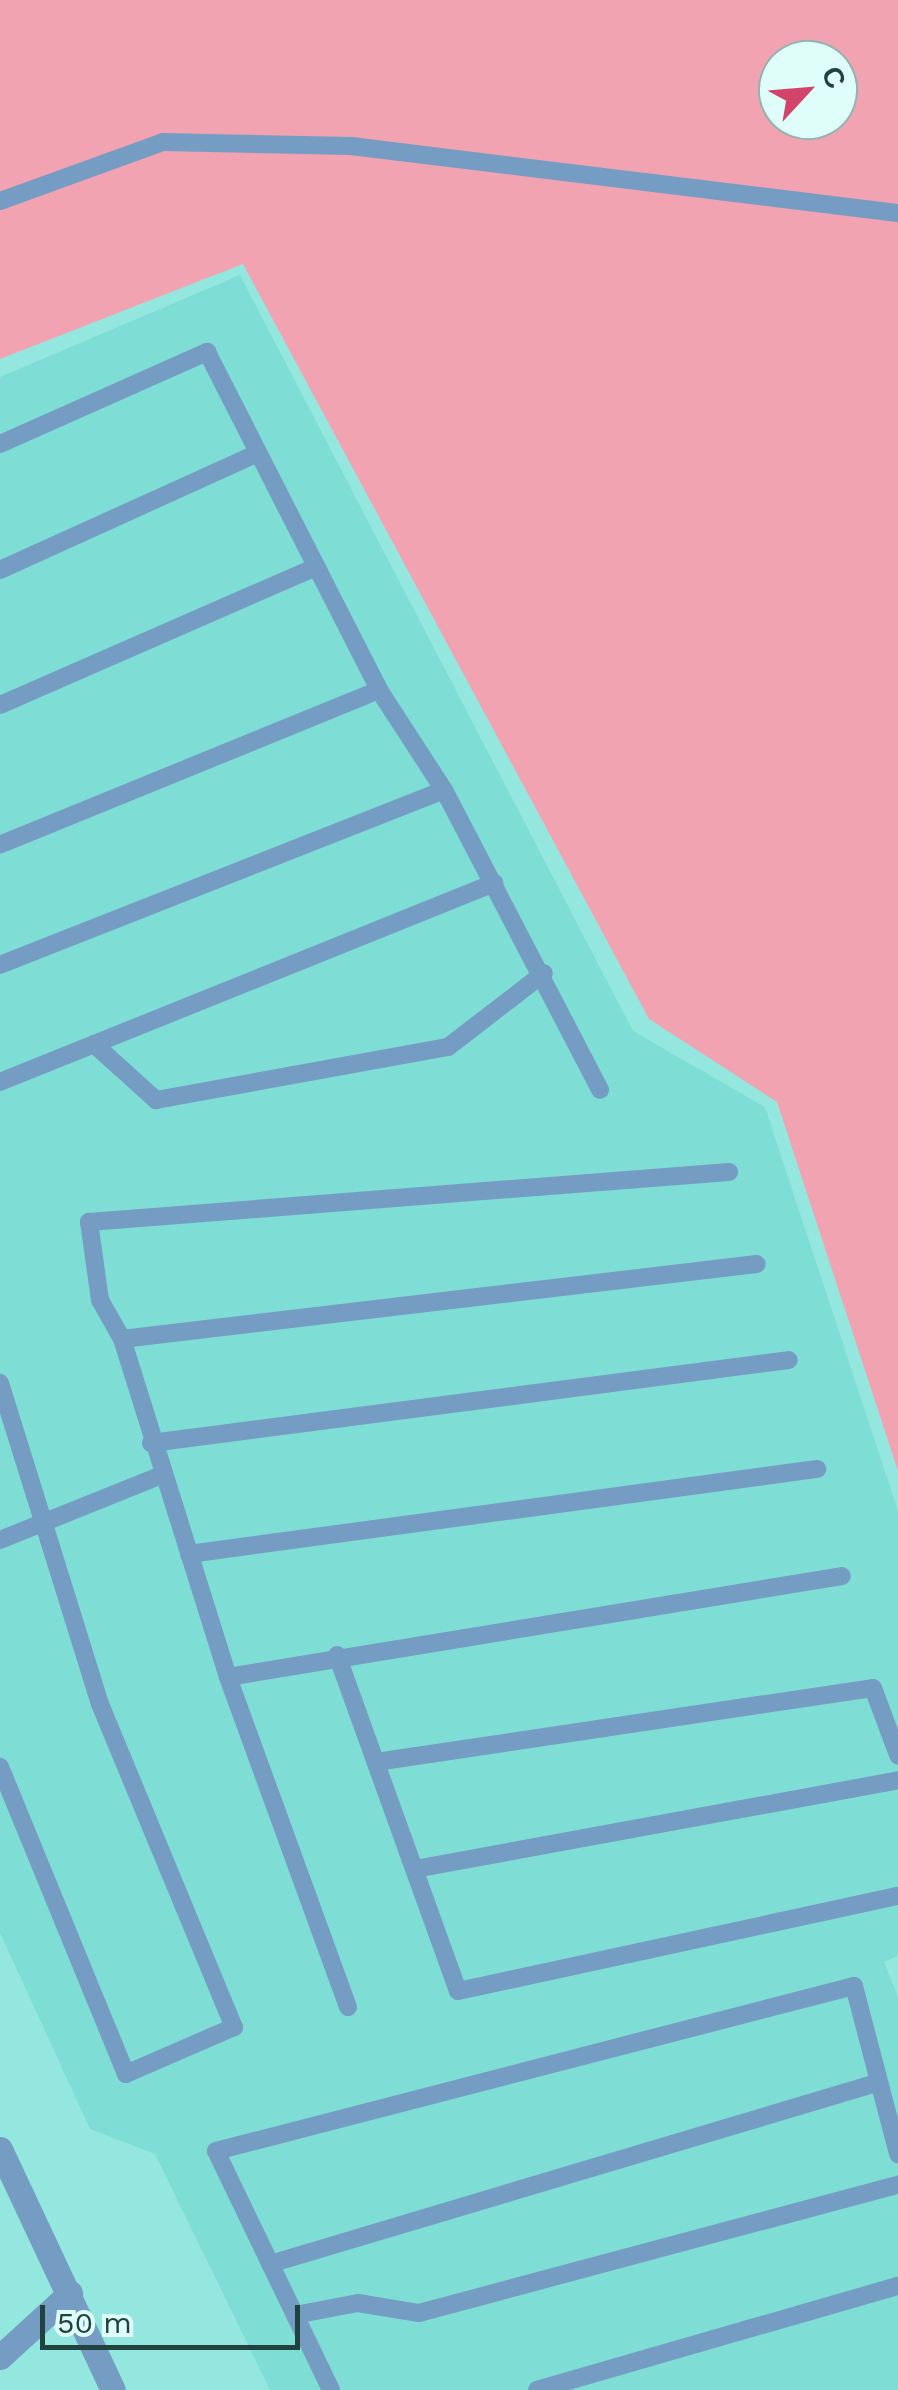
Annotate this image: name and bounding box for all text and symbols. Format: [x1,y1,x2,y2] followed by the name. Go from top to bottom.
[758,40,858,140] north arrow
[814,61,853,94] text: С
[45,2285,305,2347] scale bar
[57,2305,132,2340] text: 50 m

